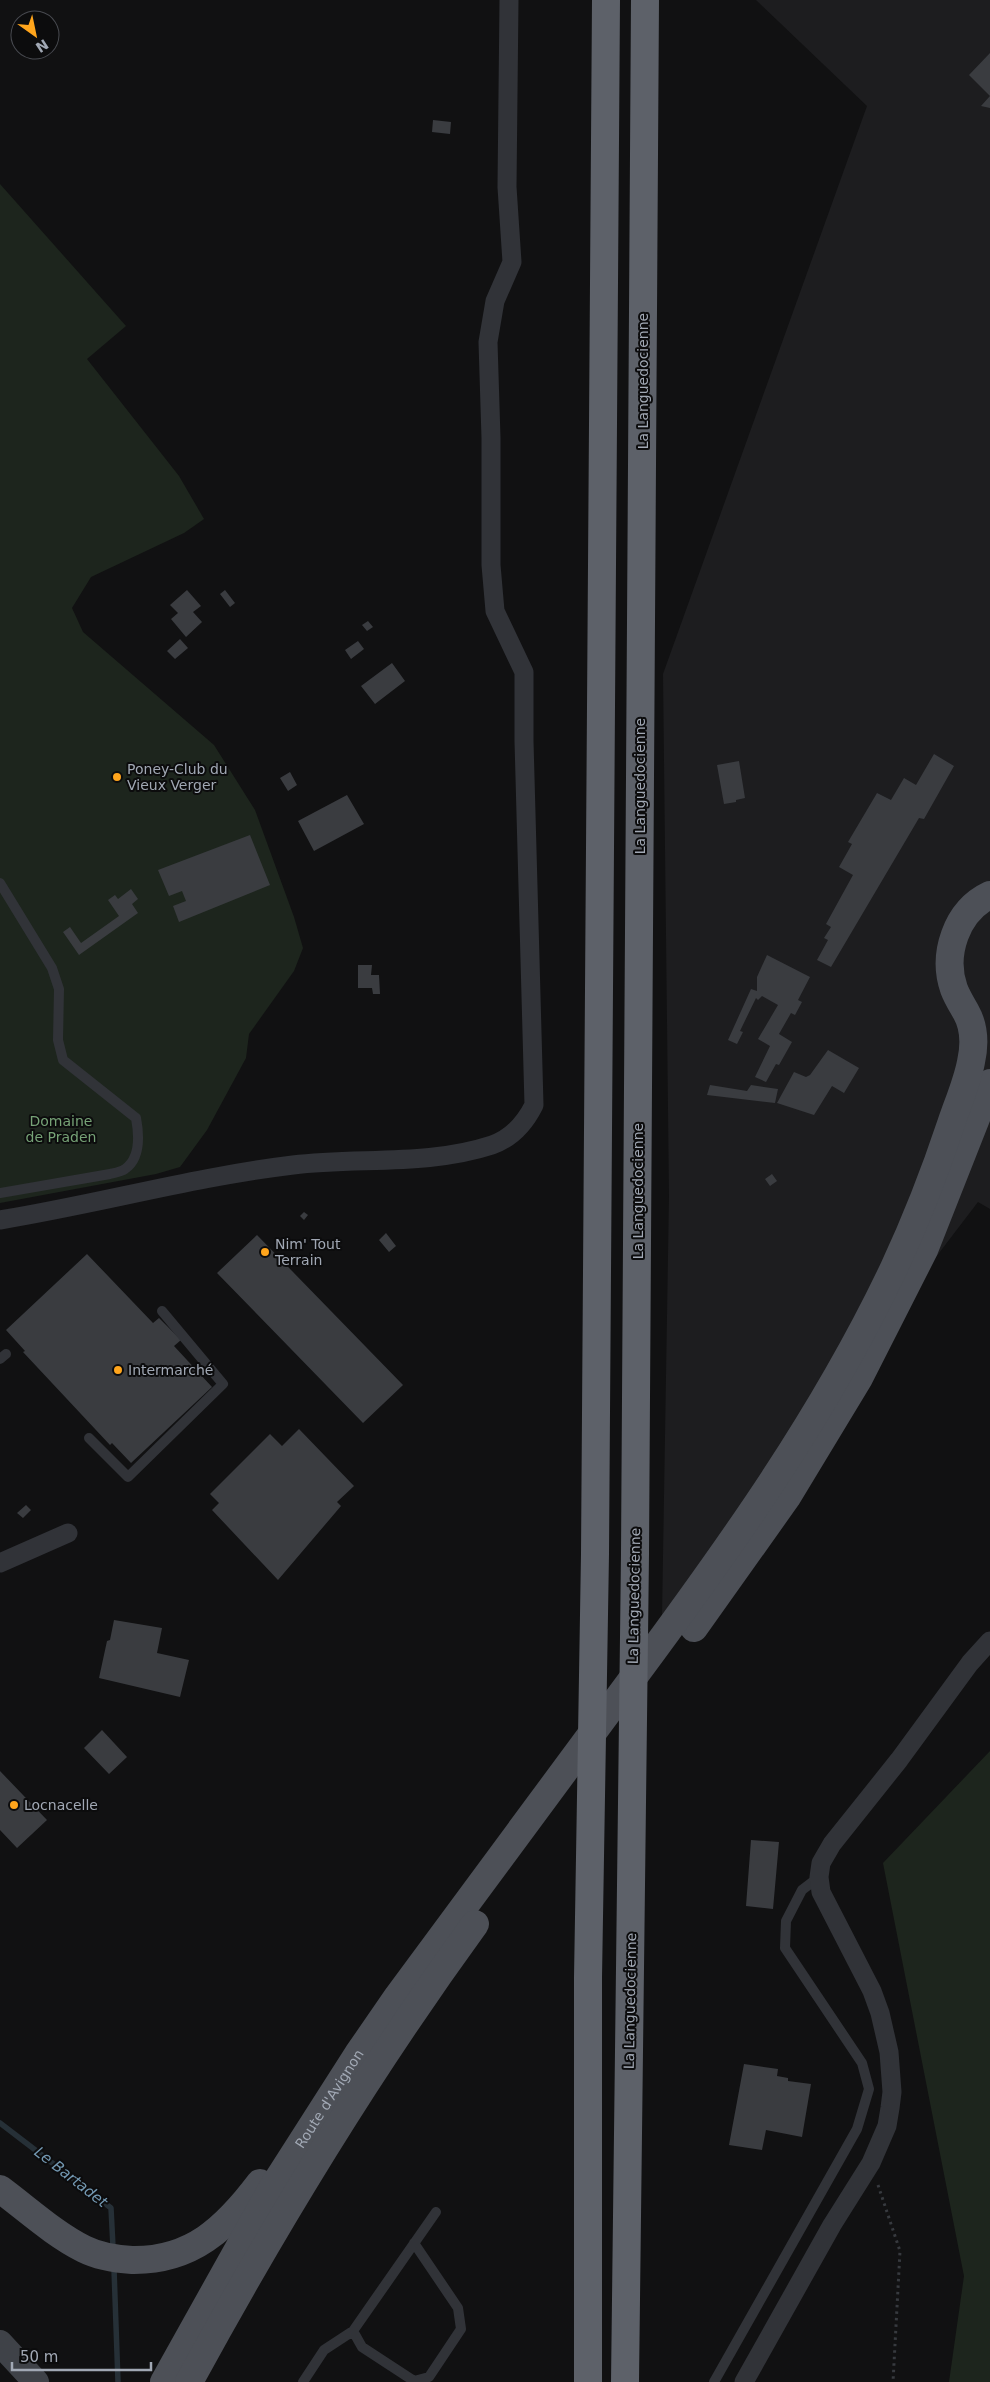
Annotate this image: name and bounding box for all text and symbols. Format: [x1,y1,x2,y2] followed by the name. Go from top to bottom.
[10,10,60,60] north arrow
[33,36,51,56] text: N
[635,313,651,449] street label: La Languedocienne
[632,718,648,854] street label: La Languedocienne
[127,761,228,793] place label: Poney-Club du Vieux Verger
[111,771,123,783] marker: Poney-Club du Vieux Verger
[26,1113,96,1145] park label: Domaine de Praden
[630,1123,646,1259] street label: La Languedocienne
[274,1236,341,1268] place label: Nim' Tout Terrain
[259,1246,271,1258] marker: Nim' Tout Terrain
[128,1362,213,1378] place label: Intermarché
[112,1364,124,1376] marker: Intermarché
[625,1528,643,1664] street label: La Languedocienne
[24,1797,98,1813] place label: Locnacelle
[8,1799,20,1811] marker: Locnacelle
[621,1933,639,2069] street label: La Languedocienne
[292,2046,367,2151] street label: Route d'Avignon
[31,2143,112,2212] water label: Le Bartadet
[12,2340,151,2372] scale bar
[20,2348,58,2366] text: 50 m

